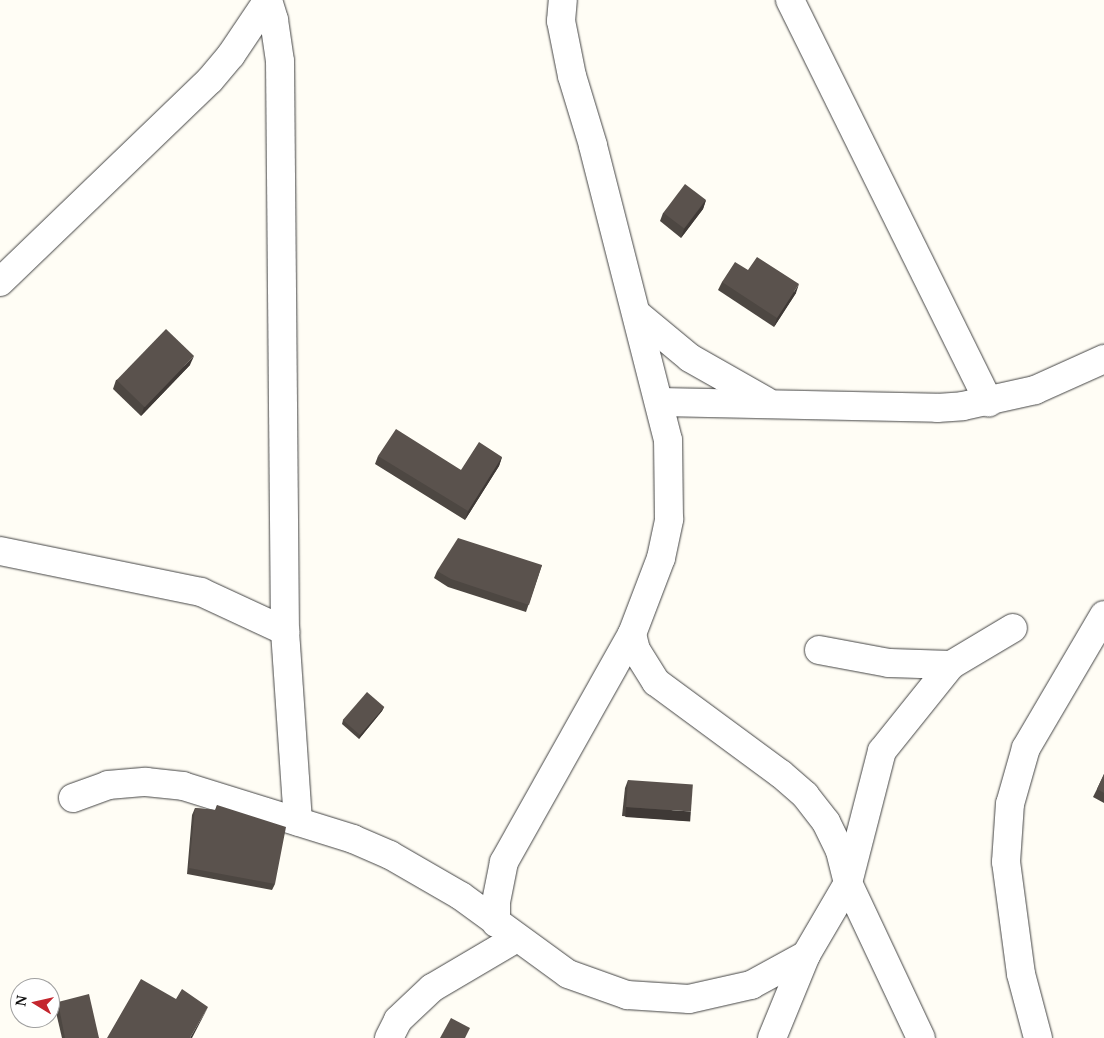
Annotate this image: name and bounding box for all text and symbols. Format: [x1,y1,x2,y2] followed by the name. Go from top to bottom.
[10,978,60,1028] north arrow
[10,994,31,1008] text: N

